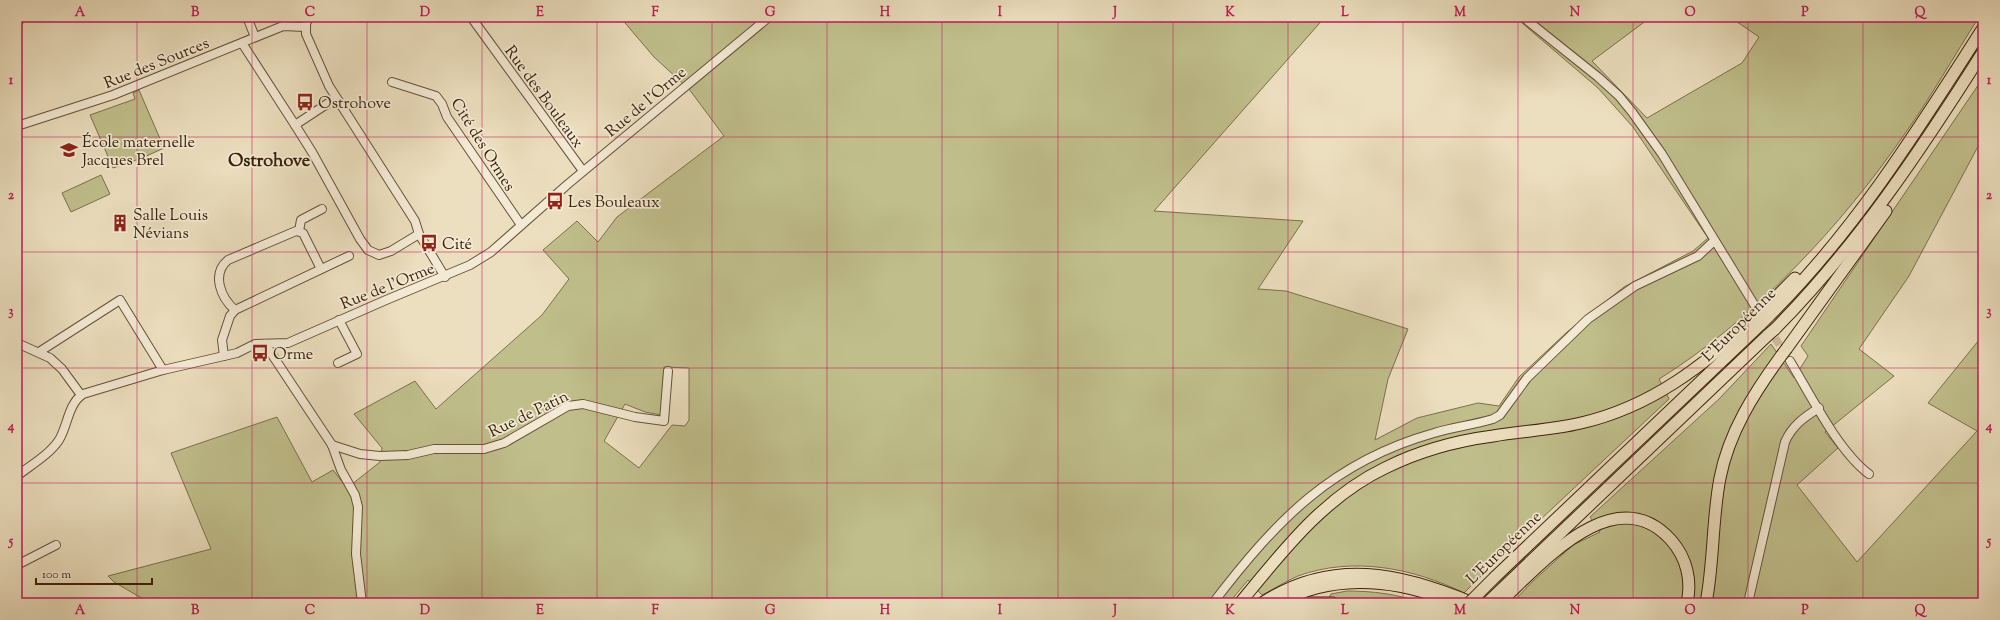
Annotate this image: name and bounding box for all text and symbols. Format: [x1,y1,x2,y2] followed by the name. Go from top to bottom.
[75,4,86,22] text: A
[191,4,200,22] text: B
[305,4,315,22] text: C
[420,4,430,22] text: D
[536,4,544,22] text: E
[651,4,659,22] text: F
[765,4,776,22] text: G
[880,4,891,22] text: H
[998,4,1003,22] text: I
[1112,4,1117,22] text: J
[1225,4,1235,22] text: K
[1341,4,1349,22] text: L
[1454,4,1466,22] text: M
[1570,4,1581,22] text: N
[1684,4,1696,22] text: O
[1801,4,1809,22] text: P
[1915,4,1928,22] text: Q
[101,33,213,96] street label: Rue des Sources
[498,41,588,154] street label: Rue des Bouleaux
[601,62,692,144] street label: Rue de l'Orme
[9,72,14,90] text: 1
[1987,72,1992,90] text: 1
[295,92,315,112] bus stop icon: Ostrohove
[318,93,391,116] place label: Ostrohove
[444,94,520,196] street label: Cité des Ormes
[81,132,195,173] place label: École maternelle Jacques Brel
[59,140,79,160] school or university icon: École maternelle Jacques Brel
[228,149,311,175] district label: Ostrohove
[8,187,15,205] text: 2
[1986,187,1993,205] text: 2
[545,191,565,211] bus stop icon: Les Bouleaux
[568,192,660,215] place label: Les Bouleaux
[133,205,208,246] place label: Salle Louis Névians
[110,213,130,233] building icon: Salle Louis Névians
[419,233,439,253] bus stop icon: Cité
[442,234,472,257] place label: Cité
[337,258,438,317] street label: Rue de l'Orme
[1697,283,1782,368] street label: L'Européenne
[8,303,14,321] text: 3
[1986,303,1992,321] text: 3
[250,343,270,363] bus stop icon: Orme
[273,344,313,367] place label: Orme
[485,386,573,445] street label: Rue de Patin
[7,418,15,436] text: 4
[1985,418,1993,436] text: 4
[1462,507,1548,591] street label: L'Européenne
[8,533,14,551] text: 5
[1986,533,1992,551] text: 5
[36,560,152,586] scale bar
[42,566,71,584] text: 100 m
[75,602,86,620] text: A
[191,602,200,620] text: B
[305,602,315,620] text: C
[420,602,430,620] text: D
[536,602,544,620] text: E
[651,602,659,620] text: F
[765,602,776,620] text: G
[880,602,891,620] text: H
[998,602,1003,620] text: I
[1112,602,1117,620] text: J
[1225,602,1235,620] text: K
[1341,602,1349,620] text: L
[1454,602,1466,620] text: M
[1570,602,1581,620] text: N
[1684,602,1696,620] text: O
[1801,602,1809,620] text: P
[1915,602,1928,620] text: Q

